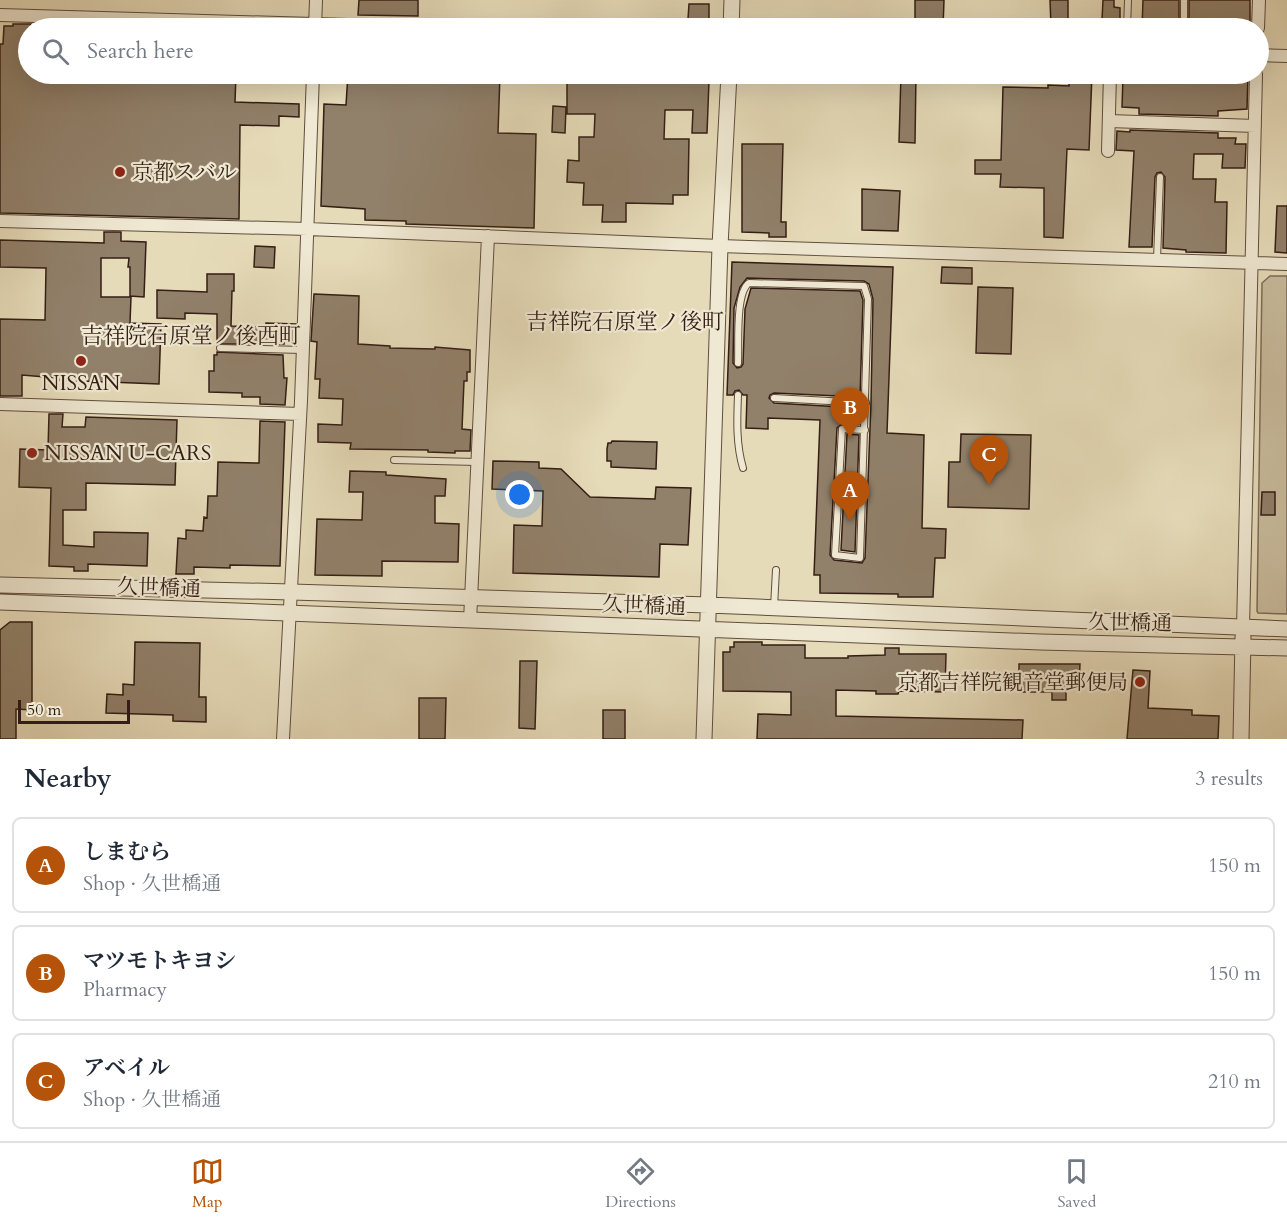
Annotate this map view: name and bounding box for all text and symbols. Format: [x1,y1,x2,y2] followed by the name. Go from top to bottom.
[18,18,1269,84] search box
[39,35,72,68] icon: search
[87,36,194,66] text: Search here
[132,158,237,187] place label: 京都スバル
[113,165,127,179] marker: 京都スバル
[526,307,724,337] district label: 吉祥院石原堂ノ後町
[81,321,301,351] district label: 吉祥院石原堂ノ後西町
[74,354,88,368] marker: NISSAN
[42,369,121,398] place label: NISSAN
[830,388,870,438] pin: B
[970,436,1008,485] pin: C
[44,439,211,468] place label: NISSAN U-CARS
[25,446,39,460] marker: NISSAN U-CARS
[830,472,870,521] pin: A
[505,480,534,509] your location
[117,572,201,604] street label: 久世橋通
[602,590,686,622] street label: 久世橋通
[1088,608,1172,638] street label: 久世橋通
[897,668,1128,697] place label: 京都吉祥院観音堂郵便局
[1133,675,1147,689] marker: 京都吉祥院観音堂郵便局
[18,697,130,724] scale bar
[27,699,61,721] text: 50 m
[24,761,112,796] text: Nearby
[1195,765,1263,792] text: 3 results
[83,837,171,867] text: しまむら
[38,852,53,879] text: A
[1208,852,1261,879] text: 150 m
[83,870,221,897] text: Shop · 久世橋通
[83,946,236,976] text: マツモトキヨシ
[38,960,53,987] text: B
[1208,960,1261,987] text: 150 m
[83,976,167,1003] text: Pharmacy
[83,1053,170,1083] text: アベイル
[38,1068,53,1095] text: C
[1208,1068,1261,1095] text: 210 m
[83,1086,221,1113] text: Shop · 久世橋通
[191,1155,224,1213] tab: Map
[605,1155,676,1213] tab: Directions
[1057,1155,1096,1213] tab: Saved

